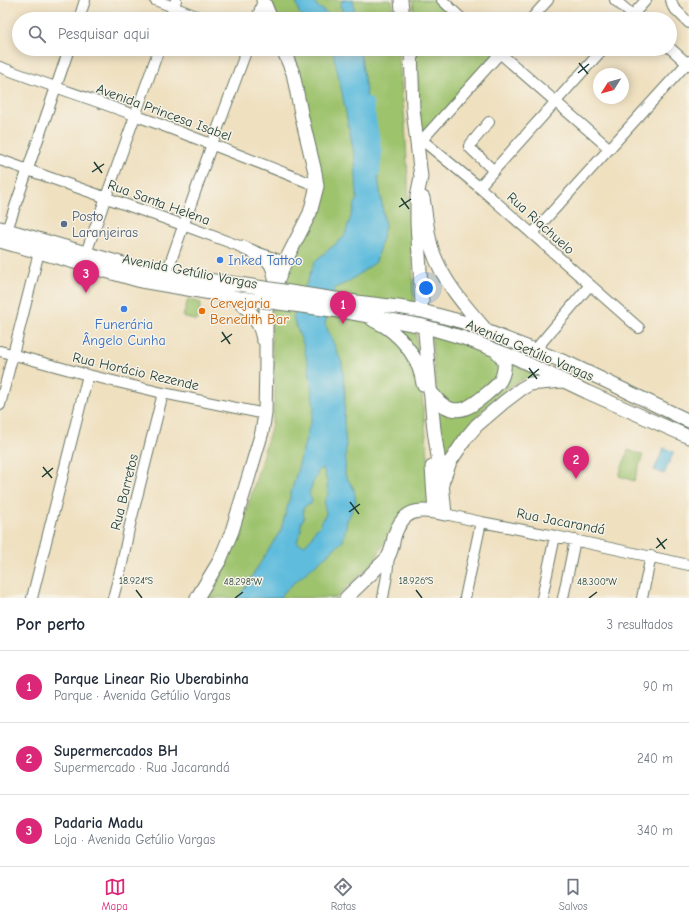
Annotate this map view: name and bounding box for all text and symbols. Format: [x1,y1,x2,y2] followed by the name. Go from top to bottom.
[12,12,677,56] search box
[26,23,48,45] icon: search
[58,25,150,43] text: Pesquisar aqui
[593,68,629,104] north arrow
[94,80,234,145] street label: Avenida Princesa Isabel
[105,176,212,229] street label: Rua Santa Helena
[503,189,578,258] street label: Rua Riachuelo
[72,208,138,241] place label: Posto Laranjeiras
[59,219,69,229] marker: Posto Laranjeiras
[121,250,259,293] street label: Avenida Getúlio Vargas
[228,252,302,269] place label: Inked Tattoo
[215,255,225,265] marker: Inked Tattoo
[73,260,99,293] pin: 3
[416,278,436,298] your location
[330,291,356,324] pin: 1
[210,295,289,328] place label: Cervejaria Benedith Bar
[119,304,129,314] marker: Funerária Ângelo Cunha
[197,306,207,316] marker: Cervejaria Benedith Bar
[82,316,166,349] place label: Funerária Ângelo Cunha
[463,316,596,385] street label: Avenida Getúlio Vargas
[71,349,201,394] street label: Rua Horácio Rezende
[563,446,589,479] pin: 2
[107,452,142,532] street label: Rua Barretos
[515,505,607,538] street label: Rua Jacarandá
[119,575,153,587] text: 18.924°S
[399,575,434,587] text: 18.926°S
[224,576,263,588] text: 48.298°W
[577,576,617,588] text: 48.300°W
[16,615,85,634] text: Por perto
[607,617,673,632] text: 3 resultados
[54,670,249,688] text: Parque Linear Rio Uberabinha
[26,679,32,694] text: 1
[643,679,673,694] text: 90 m
[54,688,230,703] text: Parque · Avenida Getúlio Vargas
[54,742,178,760] text: Supermercados BH
[26,751,32,766] text: 2
[637,751,673,766] text: 240 m
[54,760,230,775] text: Supermercado · Rua Jacarandá
[54,814,143,832] text: Padaria Madu
[26,823,32,838] text: 3
[637,823,673,838] text: 340 m
[54,832,215,847] text: Loja · Avenida Getúlio Vargas
[101,876,128,913] tab: Mapa
[331,876,356,913] tab: Rotas
[559,876,588,913] tab: Salvos

